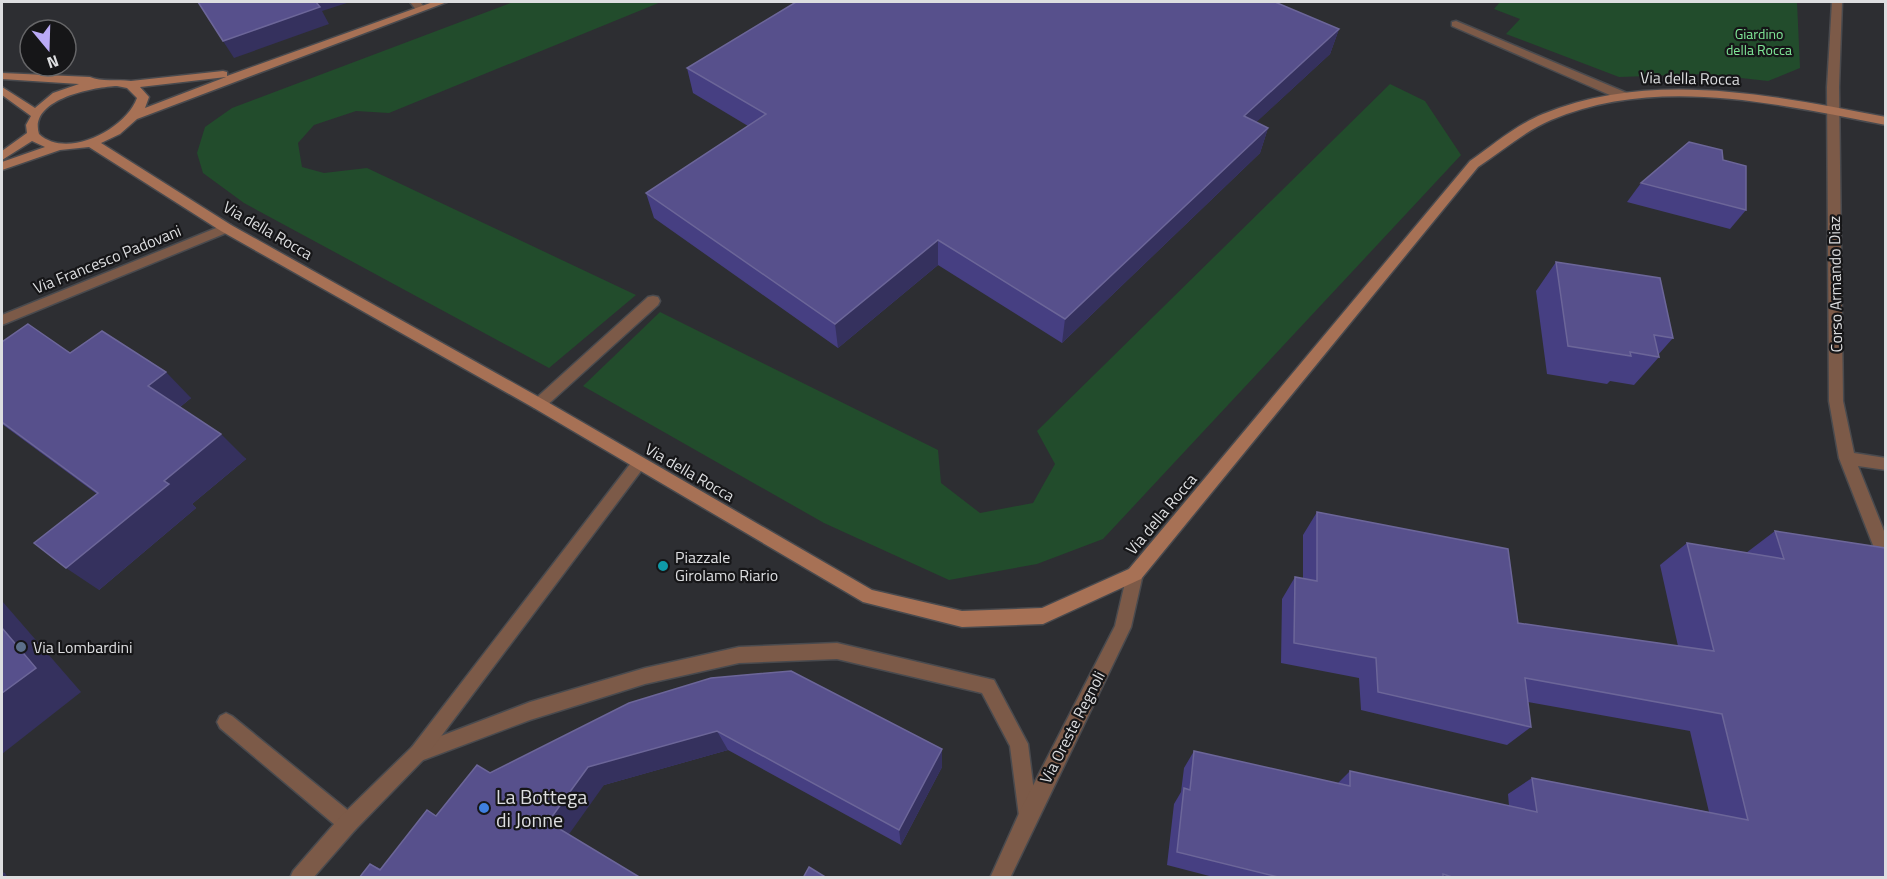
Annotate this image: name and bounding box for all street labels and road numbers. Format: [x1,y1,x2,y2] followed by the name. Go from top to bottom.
[1640,65,1740,91] street label: Via della Rocca
[219,195,317,265] street label: Via della Rocca
[1822,216,1848,352] street label: Corso Armando Diaz
[29,218,185,300] street label: Via Francesco Padovani
[641,437,739,507] street label: Via della Rocca
[1120,468,1202,560] street label: Via della Rocca
[1033,667,1111,787] street label: Via Oreste Regnoli

